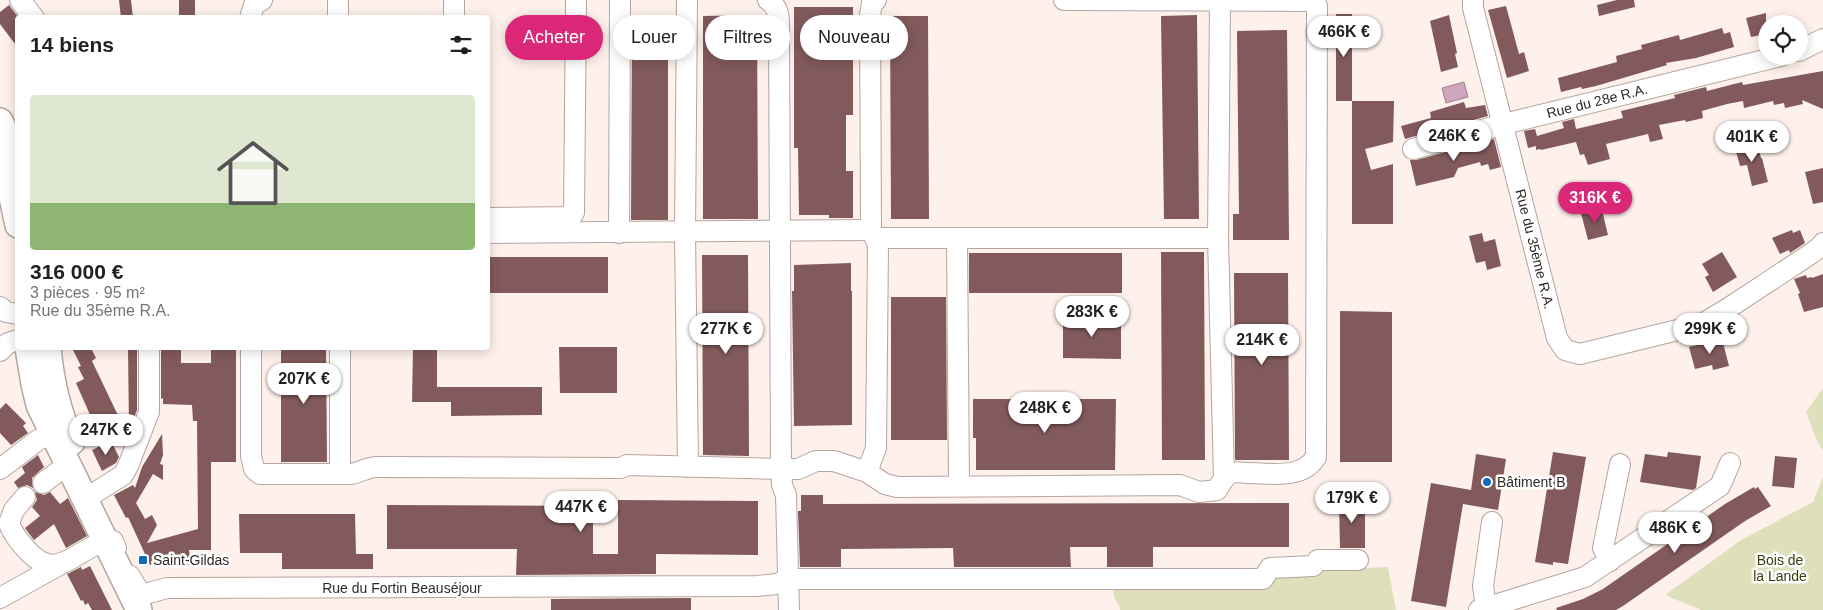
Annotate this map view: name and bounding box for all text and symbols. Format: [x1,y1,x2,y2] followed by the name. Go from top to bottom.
[505,15,603,60] chip: Acheter
[613,15,695,60] chip: Louer
[705,15,790,60] chip: Filtres
[800,15,908,60] chip: Nouveau
[1303,15,1385,58] pin: 466K €
[1758,15,1808,65] map controls
[1758,15,1808,65] button: locate
[1318,23,1370,40] text: 466K €
[447,31,475,59] icon: filters
[30,33,114,56] text: 14 biens
[1545,81,1649,121] street label: Rue du 28e R.A.
[1413,120,1495,162] pin: 246K €
[1711,120,1793,163] pin: 401K €
[1428,127,1480,144] text: 246K €
[208,128,298,218] icon: home
[1726,128,1778,145] text: 401K €
[1554,182,1636,224] pin: 316K €
[1512,187,1558,311] street label: Rue du 35ème R.A.
[1569,189,1621,206] text: 316K €
[30,260,123,283] text: 316 000 €
[30,284,145,301] text: 3 pièces · 95 m²
[1051,296,1133,338] pin: 283K €
[30,302,171,319] text: Rue du 35ème R.A.
[1066,303,1118,320] text: 283K €
[685,312,767,355] pin: 277K €
[1669,312,1751,355] pin: 299K €
[700,320,752,337] text: 277K €
[1684,320,1736,337] text: 299K €
[1221,324,1303,366] pin: 214K €
[1236,331,1288,348] text: 214K €
[263,362,345,405] pin: 207K €
[278,370,330,387] text: 207K €
[1004,392,1086,434] pin: 248K €
[1019,399,1071,416] text: 248K €
[65,414,147,456] pin: 247K €
[80,421,132,438] text: 247K €
[1497,474,1565,490] place label: Bâtiment B
[1481,476,1493,488] marker: Bâtiment B
[1311,482,1393,524] pin: 179K €
[1326,489,1378,506] text: 179K €
[540,490,622,533] pin: 447K €
[555,498,607,515] text: 447K €
[1634,512,1716,554] pin: 486K €
[1649,519,1701,536] text: 486K €
[153,552,229,568] place label: Saint-Gildas
[1753,552,1807,584] park label: Bois de la Lande
[137,554,149,566] marker: Saint-Gildas
[322,580,482,596] street label: Rue du Fortin Beauséjour

